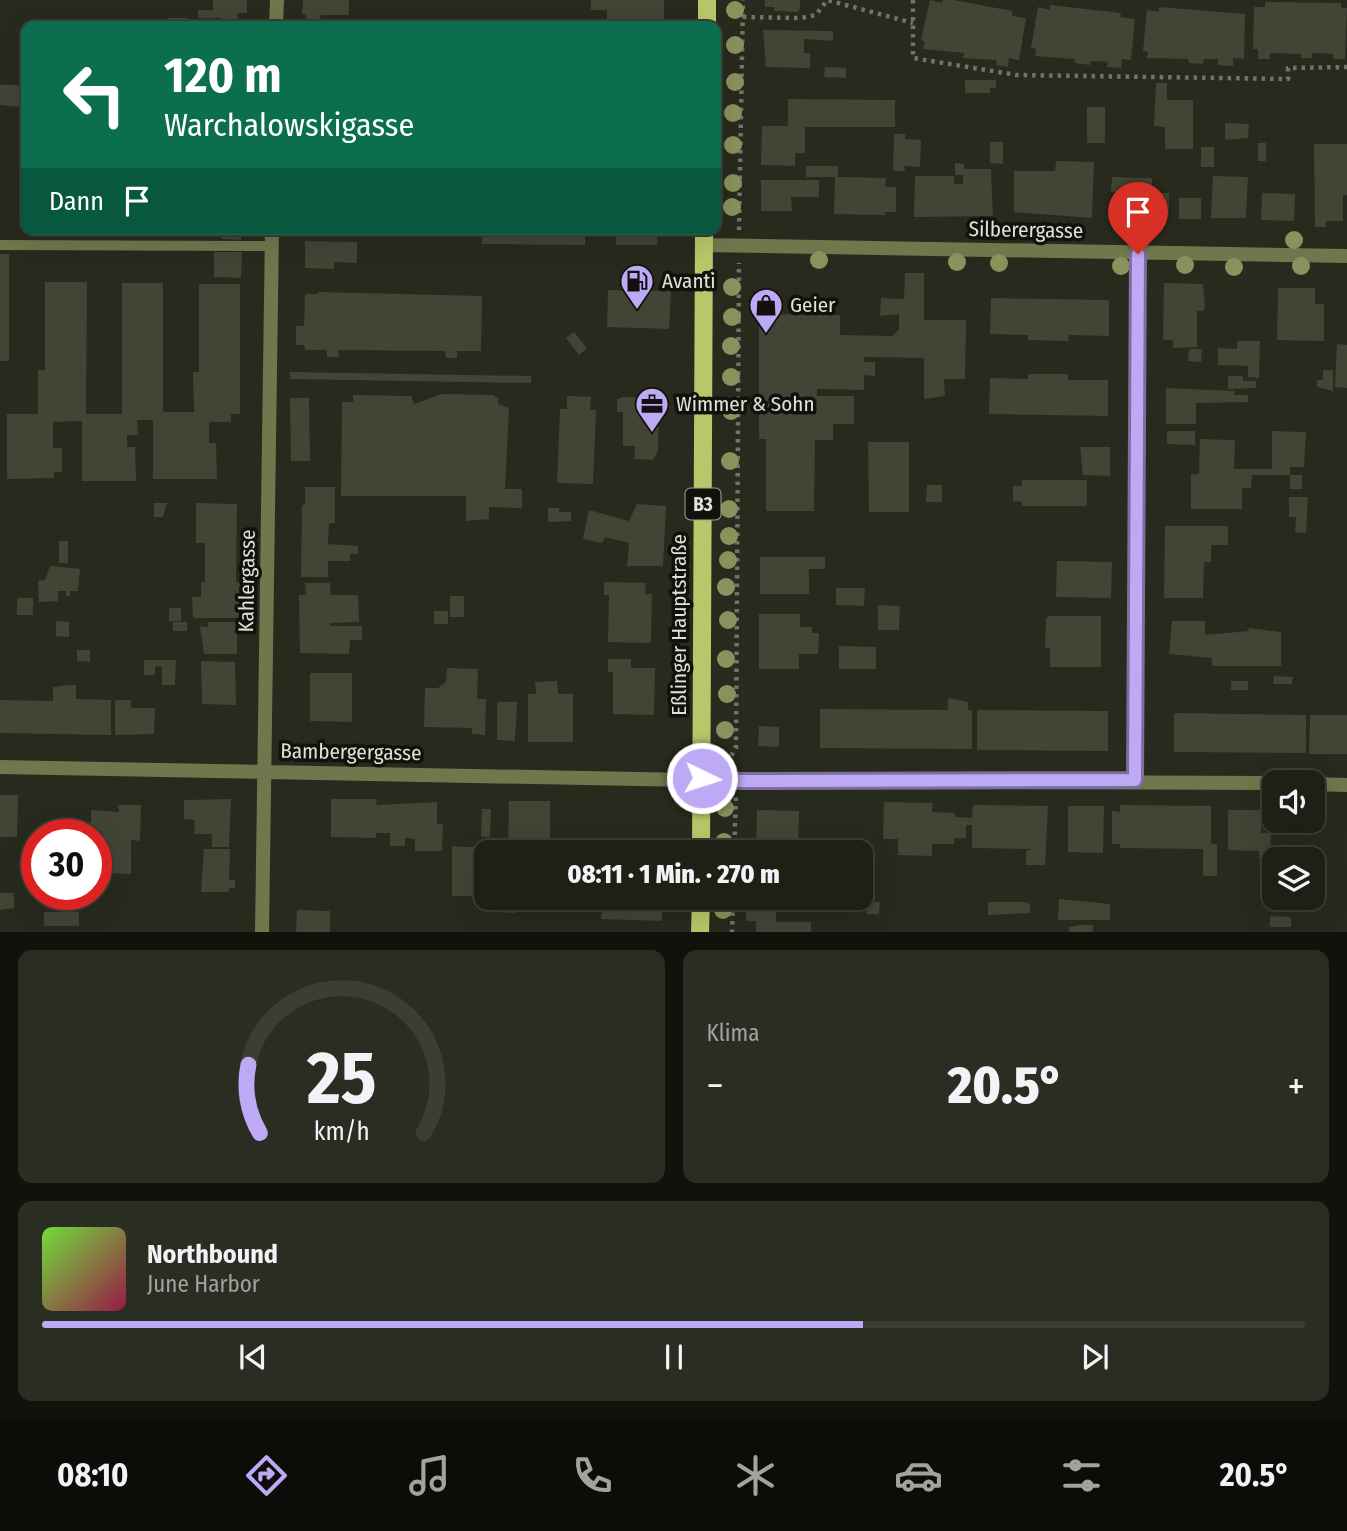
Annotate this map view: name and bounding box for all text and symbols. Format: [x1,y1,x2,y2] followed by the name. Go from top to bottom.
[164,46,282,105] text: 120 m
[49,49,140,140] icon: left
[164,106,414,144] text: Warchalowskigasse
[118,182,156,220] icon: arrive
[1108,182,1168,254] pin
[49,186,104,217] text: Dann
[1119,193,1157,231] icon: arrive
[968,216,1084,244] street label: Silberergasse
[618,262,656,311] fuel station icon: Avanti
[662,268,716,294] place label: Avanti
[747,286,785,335] shop icon: Geier
[790,292,836,318] place label: Geier
[633,385,671,434] office icon: Wimmer & Sohn
[676,391,814,417] place label: Wimmer & Sohn
[686,489,720,520] road number: B3
[233,529,261,633] street label: Kahlergasse
[666,534,692,716] street label: Eßlinger Hauptstraße
[280,738,422,766] street label: Bambergergasse
[665,741,739,815] position arrow
[1262,770,1325,910] map controls
[1262,770,1325,833] button: sound
[21,819,112,910] speed limit sign: 30
[1262,847,1325,910] button: layers
[567,859,780,890] text: 08:11 · 1 Min. · 270 m
[707,1019,760,1047] text: Klima
[306,1035,376,1122] text: 25
[948,1054,1063,1117] text: 20.5°
[707,1063,724,1109] text: −
[1288,1063,1305,1109] text: +
[313,1116,369,1146] text: km/h
[147,1239,278,1270] text: Northbound
[147,1270,260,1298] text: June Harbor
[234,1338,272,1376] icon: previous
[655,1338,693,1376] icon: pause
[1076,1338,1114,1376] icon: next
[242,1451,291,1500] icon: directions
[405,1451,454,1500] icon: music
[568,1451,617,1500] icon: phone
[731,1451,780,1500] icon: climate
[894,1451,943,1500] icon: car
[1057,1451,1106,1500] icon: filters
[57,1456,129,1494] text: 08:10
[1220,1456,1290,1494] text: 20.5°

